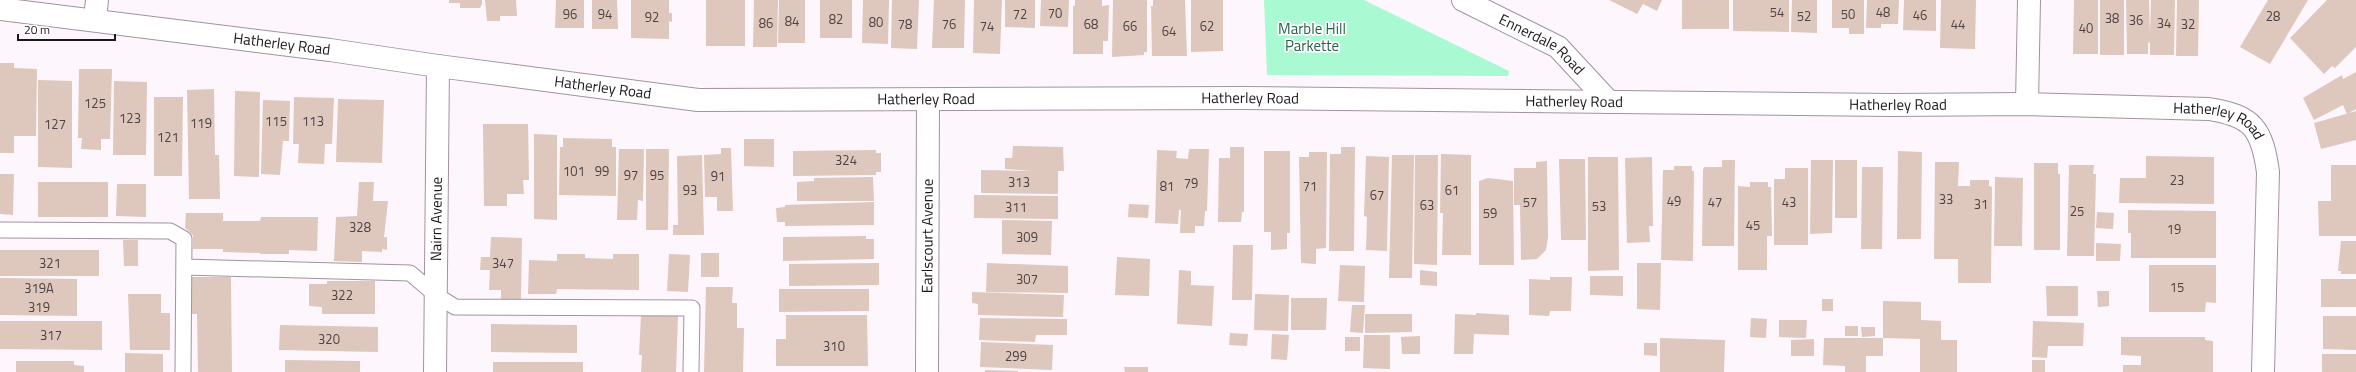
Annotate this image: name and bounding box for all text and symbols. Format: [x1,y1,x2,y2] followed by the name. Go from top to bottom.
[1770,2,1784,22] house number: 54
[1876,2,1890,22] house number: 48
[1048,3,1062,23] house number: 70
[563,4,577,24] house number: 96
[598,4,612,24] house number: 94
[1013,4,1027,24] house number: 72
[1841,4,1855,24] house number: 50
[1913,5,1927,25] house number: 46
[1797,6,1811,26] house number: 52
[2266,6,2280,26] house number: 28
[645,7,659,27] house number: 92
[1495,8,1590,80] street label: Ennerdale Road
[2105,8,2119,28] house number: 38
[829,9,843,29] house number: 82
[2129,10,2143,30] house number: 36
[785,11,799,31] house number: 84
[869,12,883,32] house number: 80
[759,13,773,33] house number: 86
[2157,13,2171,33] house number: 34
[898,14,912,34] house number: 78
[942,14,956,34] house number: 76
[1084,14,1098,34] house number: 68
[1951,14,1965,34] house number: 44
[2181,14,2195,34] house number: 32
[18,16,115,42] scale bar
[980,16,994,36] house number: 74
[1123,16,1137,36] house number: 66
[1200,16,1214,36] house number: 62
[1278,17,1346,57] park label: Marble Hill Parkette
[2079,18,2093,38] house number: 40
[24,20,50,39] text: 20 m
[1162,21,1176,41] house number: 64
[232,26,332,61] street label: Hatherley Road
[553,69,653,105] street label: Hatherley Road
[1201,86,1299,110] street label: Hatherley Road
[877,87,975,110] street label: Hatherley Road
[1525,89,1623,113] street label: Hatherley Road
[84,93,106,113] house number: 125
[1849,93,1947,116] street label: Hatherley Road
[2173,96,2271,144] street label: Hatherley Road
[119,108,141,128] house number: 123
[265,111,287,131] house number: 115
[302,111,324,131] house number: 113
[190,113,212,133] house number: 119
[44,114,66,134] house number: 127
[157,127,179,147] house number: 121
[835,150,857,170] house number: 324
[563,161,585,181] house number: 101
[595,161,609,181] house number: 99
[624,165,638,185] house number: 97
[650,165,664,185] house number: 95
[711,166,725,186] house number: 91
[2170,170,2184,190] house number: 23
[1008,172,1030,192] house number: 313
[1184,173,1198,193] house number: 79
[1160,176,1174,196] house number: 81
[1303,176,1317,196] house number: 71
[424,177,448,261] street label: Nairn Avenue
[915,179,939,293] street label: Earlscourt Avenue
[683,180,697,200] house number: 93
[1445,180,1459,200] house number: 61
[1370,185,1384,205] house number: 67
[1939,189,1953,209] house number: 33
[1667,191,1681,211] house number: 49
[1523,192,1537,212] house number: 57
[1708,192,1722,212] house number: 47
[1782,192,1796,212] house number: 43
[1974,194,1988,214] house number: 31
[1420,195,1434,215] house number: 63
[1592,196,1606,216] house number: 53
[1005,197,1027,217] house number: 311
[2070,201,2084,221] house number: 25
[1483,203,1497,223] house number: 59
[1746,215,1760,235] house number: 45
[349,217,371,237] house number: 328
[2167,219,2181,239] house number: 19
[1016,227,1038,247] house number: 309
[39,253,61,273] house number: 321
[492,253,514,273] house number: 347
[1016,269,1038,289] house number: 307
[2170,277,2184,297] house number: 15
[24,278,54,298] house number: 319A
[331,285,353,305] house number: 322
[28,297,50,317] house number: 319
[40,325,62,345] house number: 317
[318,329,340,349] house number: 320
[823,336,845,356] house number: 310
[1005,346,1027,366] house number: 299

